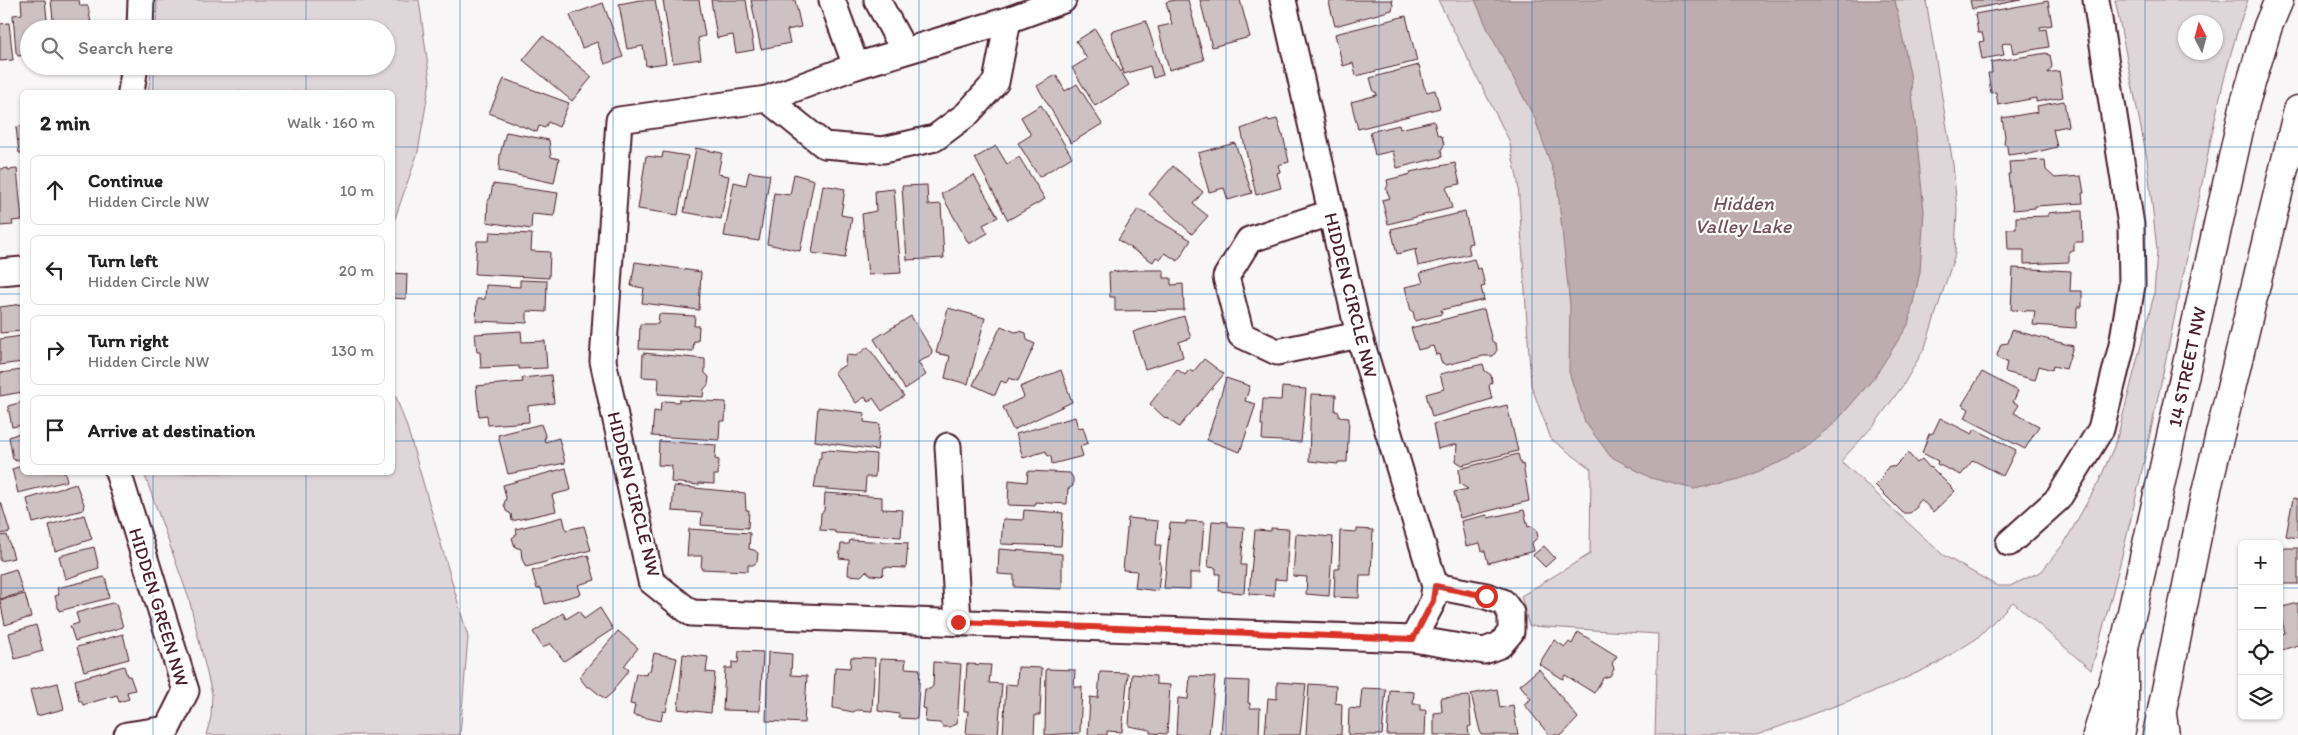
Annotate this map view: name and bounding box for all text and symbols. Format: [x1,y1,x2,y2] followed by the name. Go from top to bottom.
[2178,15,2223,60] north arrow
[20,20,395,75] search box
[38,34,66,62] icon: search
[78,36,173,59] text: Search here
[40,110,90,135] text: 2 min
[287,113,375,132] text: Walk · 160 m
[88,169,163,192] text: Continue
[41,176,69,204] icon: ahead
[340,181,374,200] text: 10 m
[1695,191,1793,238] water label: Hidden Valley Lake
[88,192,209,211] text: Hidden Circle NW
[1319,210,1383,380] street label: HIDDEN CIRCLE NW
[88,249,158,272] text: Turn left
[41,256,69,284] icon: left
[339,261,374,280] text: 20 m
[88,272,209,291] text: Hidden Circle NW
[2163,305,2211,429] street label: 14 STREET NW
[88,329,169,352] text: Turn right
[41,336,69,364] icon: right
[331,341,374,360] text: 130 m
[88,352,209,371] text: Hidden Circle NW
[602,409,666,579] street label: HIDDEN CIRCLE NW
[41,416,69,444] icon: arrive
[88,419,255,442] text: Arrive at destination
[124,525,194,689] street label: HIDDEN GREEN NW
[2238,540,2283,720] map controls
[2238,540,2283,585] button: +
[1475,585,1498,608] route start
[2238,585,2283,630] button: −
[947,611,970,634] route end
[2238,630,2283,675] button: locate
[2238,675,2283,720] button: layers

